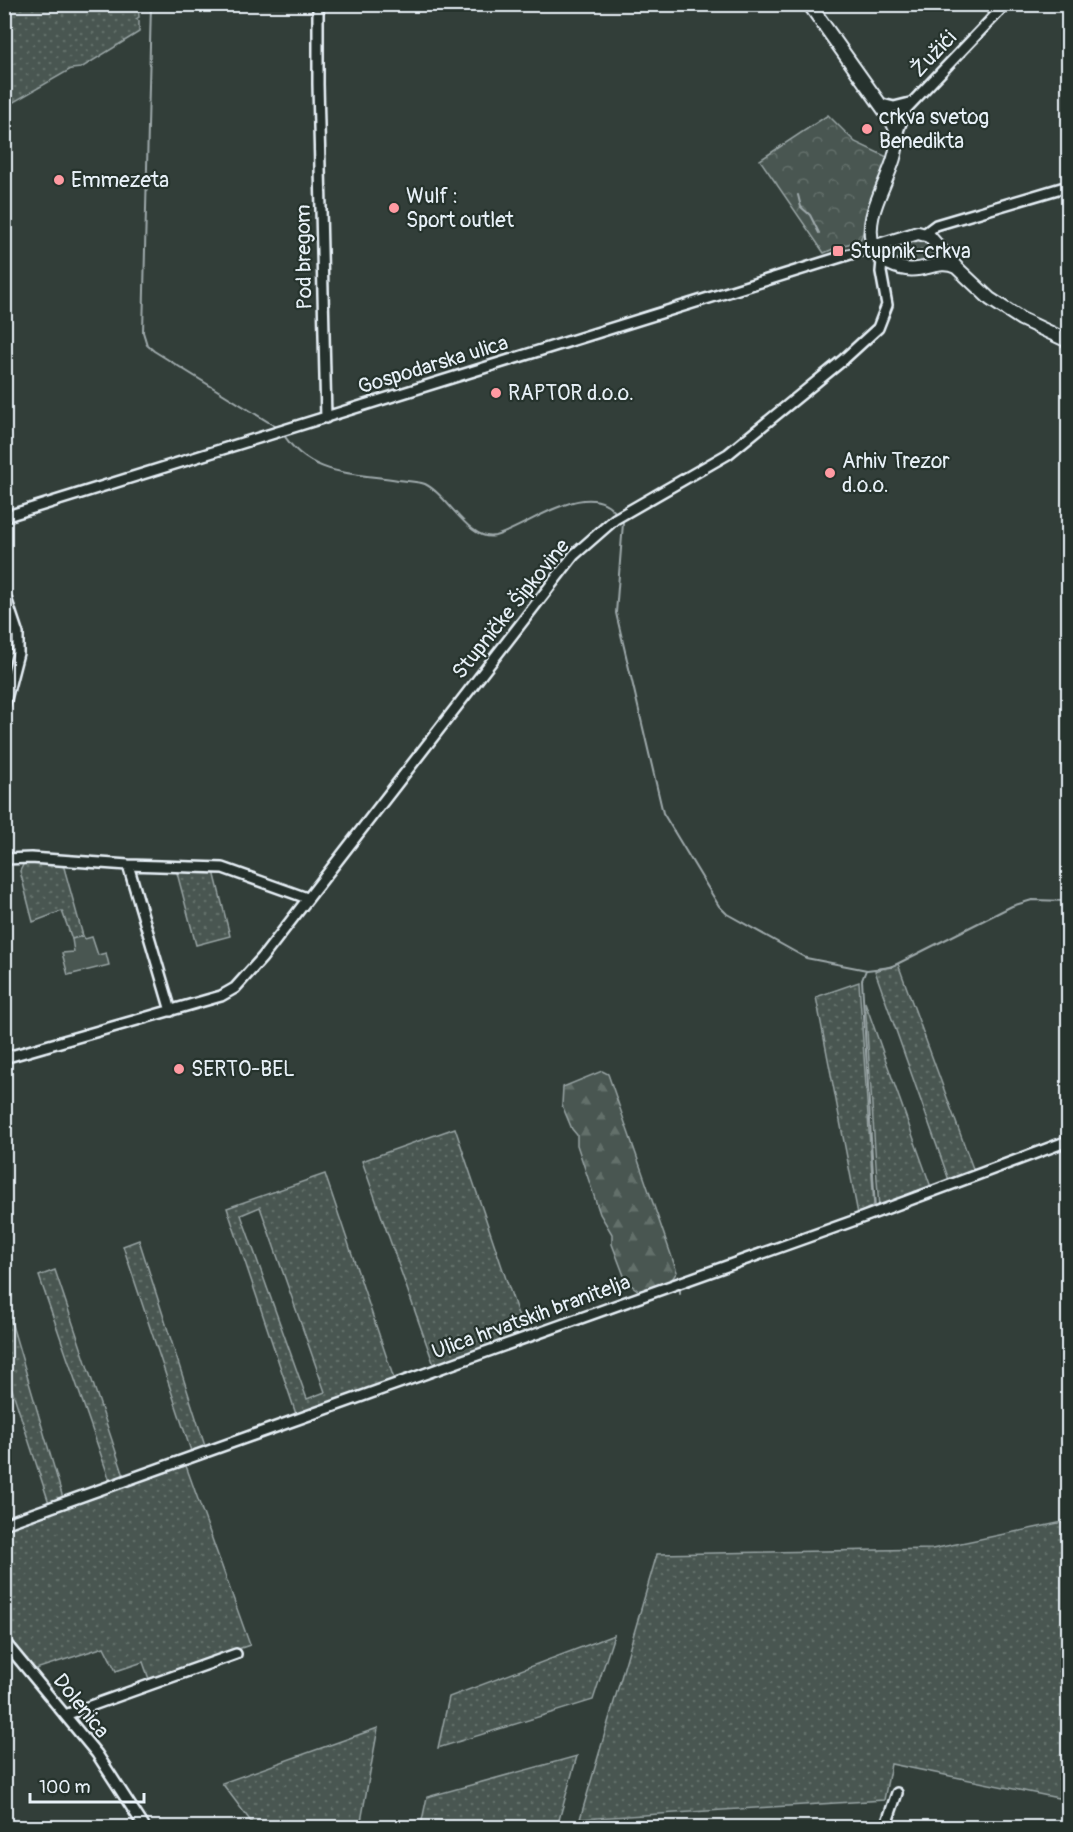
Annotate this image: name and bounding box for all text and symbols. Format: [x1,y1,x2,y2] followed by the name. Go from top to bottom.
[905,25,963,83] street label: Žužići
[879,104,989,155] place label: crkva svetog Benedikta
[860,122,874,136] marker: crkva svetog Benedikta
[71,167,169,194] place label: Emmezeta
[52,173,66,187] marker: Emmezeta
[406,183,515,234] place label: Wulf : Sport outlet
[387,201,401,215] marker: Wulf : Sport outlet
[290,204,318,310] street label: Pod bregom
[850,238,971,265] place label: Stupnik-crkva
[831,244,845,258] marker: Stupnik-crkva
[355,329,511,401] street label: Gospodarska ulica
[508,380,634,407] place label: RAPTOR d.o.o.
[489,386,503,400] marker: RAPTOR d.o.o.
[842,448,950,499] place label: Arhiv Trezor d.o.o.
[823,466,837,480] marker: Arhiv Trezor d.o.o.
[445,532,576,685] street label: Stupničke Šipkovine
[191,1056,295,1083] place label: SERTO-BEL
[172,1062,186,1076] marker: SERTO-BEL
[428,1269,634,1365] street label: Ulica hrvatskih branitelja
[47,1668,115,1744] street label: Dolenica
[30,1766,144,1804] scale bar
[39,1776,91,1799] text: 100 m

